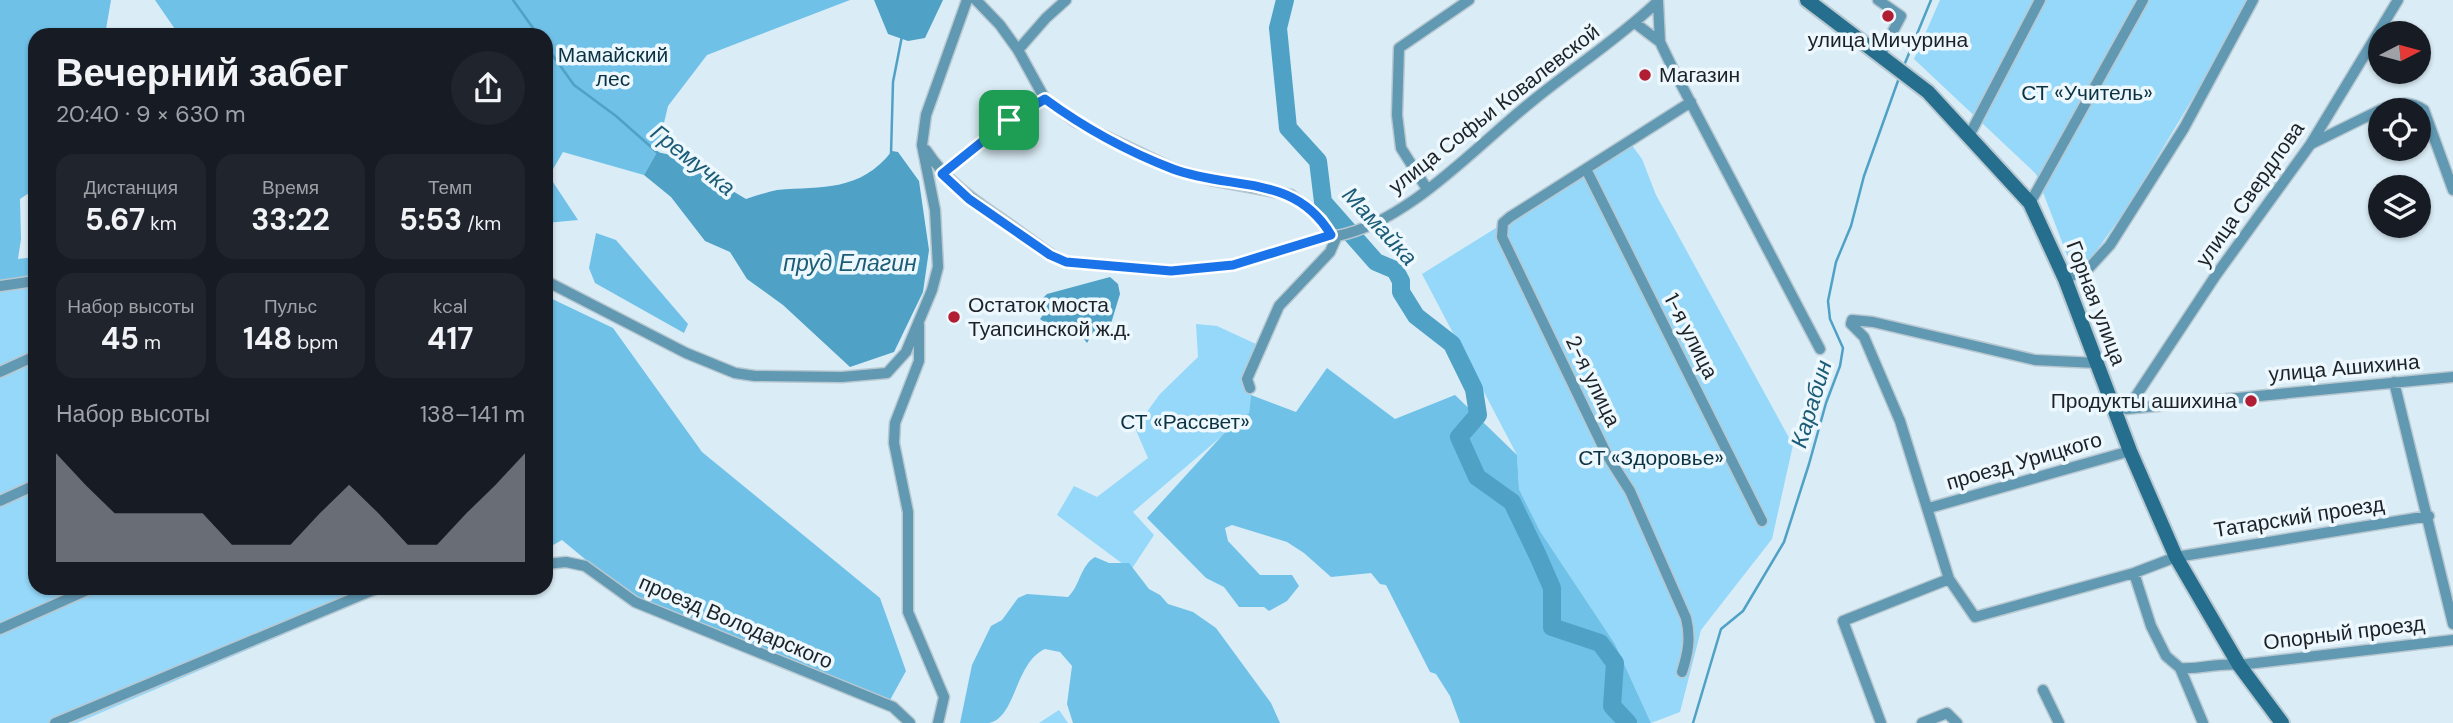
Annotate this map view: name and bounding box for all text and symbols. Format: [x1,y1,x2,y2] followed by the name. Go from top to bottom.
[1880,8,1896,24] marker: улица Мичурина
[1383,18,1605,200] street label: улица Софьи Ковалевской
[2368,21,2431,84] north arrow
[2368,21,2431,238] map controls
[1808,26,1969,54] place label: улица Мичурина
[558,41,668,93] park label: Мамайский лес
[56,48,349,98] text: Вечерний забег
[451,51,525,125] button: share
[1659,61,1740,89] place label: Магазин
[1637,67,1653,83] marker: Магазин
[2021,79,2153,107] park label: СТ «Учитель»
[979,90,1039,150] pin
[2368,98,2431,161] button: locate
[56,99,246,129] text: 20:40 · 9 × 630 m
[990,101,1028,139] icon: arrive
[2189,116,2311,272] street label: улица Свердлова
[645,118,741,202] water label: Гремучка
[84,175,178,200] text: Дистанция
[262,175,319,200] text: Время
[428,175,472,200] text: Темп
[2368,175,2431,238] button: layers
[1336,180,1424,272] water label: Мамайка
[85,200,145,239] text: 5.67
[251,200,330,239] text: 33:22
[399,200,462,239] text: 5:53
[145,211,177,236] text: km
[462,211,501,236] text: /km
[2059,237,2133,370] street label: Горная улица
[783,248,917,278] water label: пруд Елагин
[1658,288,1725,384] street label: 1-я улица
[968,291,1130,343] place label: Остаток моста Туапсинской ж.д.
[67,294,195,319] text: Набор высоты
[264,294,317,319] text: Пульс
[433,294,467,319] text: kcal
[946,309,962,325] marker: Остаток моста Туапсинской ж.д.
[101,319,139,358] text: 45
[243,319,292,358] text: 148
[427,319,473,358] text: 417
[139,330,161,355] text: m
[292,330,338,355] text: bpm
[1559,331,1627,432] street label: 2-я улица
[2267,347,2421,389] street label: улица Ашихина
[1783,356,1839,452] water label: Карабин
[2051,387,2237,415] place label: Продукты ашихина
[2243,393,2259,409] marker: Продукты ашихина
[56,399,210,429] text: Набор высоты
[420,399,525,429] text: 138–141 m
[1120,408,1250,436] park label: СТ «Рассвет»
[1943,425,2105,497] street label: проезд Урицкого
[1578,444,1724,472] park label: СТ «Здоровье»
[2212,490,2386,544] street label: Татарский проезд
[635,568,837,676] street label: проезд Володарского
[2262,609,2426,657] street label: Опорный проезд

